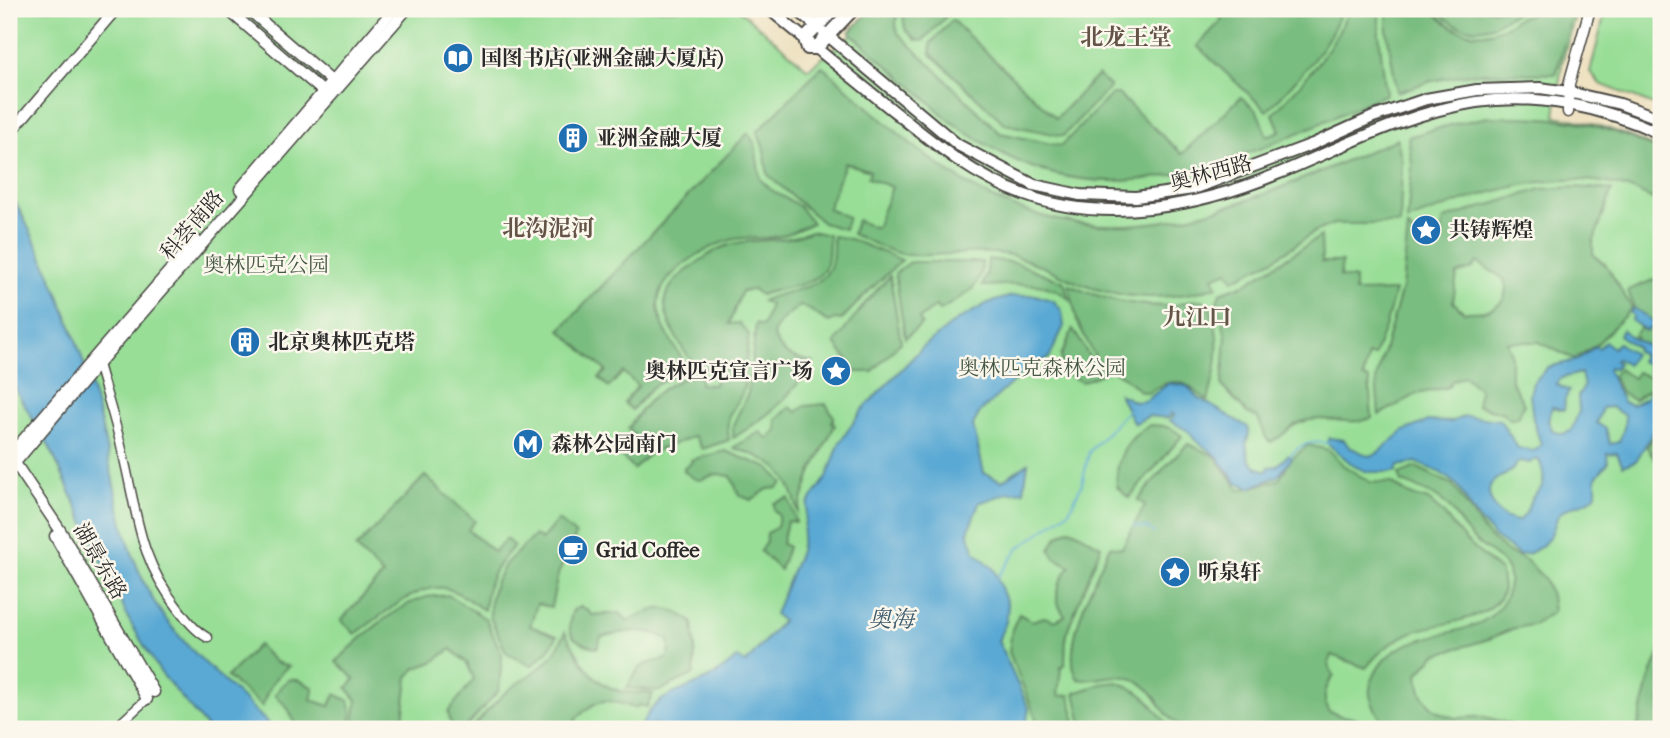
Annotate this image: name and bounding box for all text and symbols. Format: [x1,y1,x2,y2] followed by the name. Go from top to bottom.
[1080,24,1172,51] district label: 北龙王堂
[441,41,475,75] library icon: 国图书店(亚洲金融大厦店)
[481,46,724,70] place label: 国图书店(亚洲金融大厦店)
[556,121,590,155] building icon: 亚洲金融大厦
[596,126,722,150] place label: 亚洲金融大厦
[1167,151,1255,195] street label: 奥林西路
[155,185,229,265] street label: 科荟南路
[1409,213,1443,247] place icon: 共铸辉煌
[502,215,594,242] district label: 北沟泥河
[1449,218,1533,242] place label: 共铸辉煌
[203,253,329,277] park label: 奥林匹克公园
[1163,304,1232,331] district label: 九江口
[228,325,262,359] building icon: 北京奥林匹克塔
[268,330,415,354] place label: 北京奥林匹克塔
[819,354,853,388] place icon: 奥林匹克宣言广场
[958,356,1126,380] park label: 奥林匹克森林公园
[645,359,813,383] place label: 奥林匹克宣言广场
[511,427,545,461] metro station icon: 森林公园南门
[551,432,677,456] place label: 森林公园南门
[69,519,131,603] street label: 湖景东路
[556,533,590,567] cafe icon: Grid Coffee
[596,538,700,562] place label: Grid Coffee
[1158,555,1192,589] place icon: 听泉轩
[1198,560,1261,584] place label: 听泉轩
[868,606,918,633] water label: 奥海

